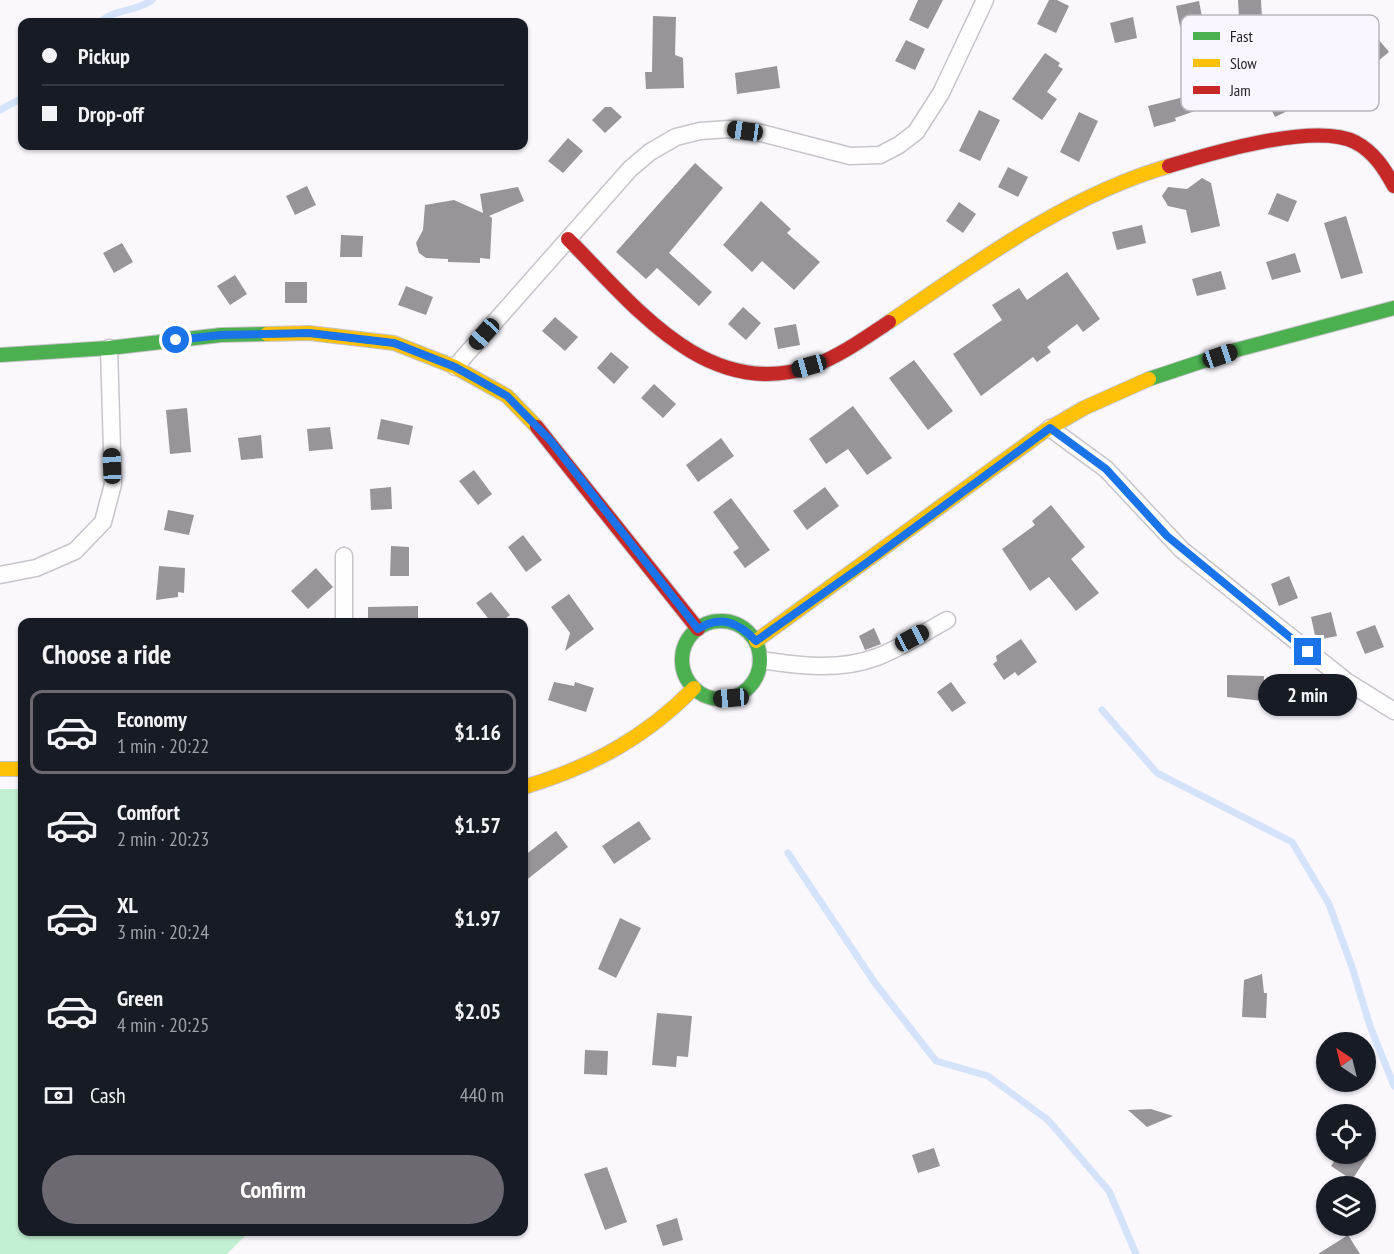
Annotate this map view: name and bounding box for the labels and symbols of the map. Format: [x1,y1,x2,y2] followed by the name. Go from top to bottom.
[1181,15,1379,111] legend
[1230,26,1253,46] text: Fast
[1230,53,1257,73] text: Slow
[1229,80,1251,100] text: Jam
[726,120,764,142] car
[465,315,503,353] car
[162,326,189,353] route start
[1200,342,1240,370] car
[789,352,829,380] car
[102,448,122,484] car
[892,622,932,654] car
[1294,638,1321,665] route end
[1258,673,1358,715] callout: 2 min
[712,688,750,708] car
[1316,1032,1376,1092] north arrow

